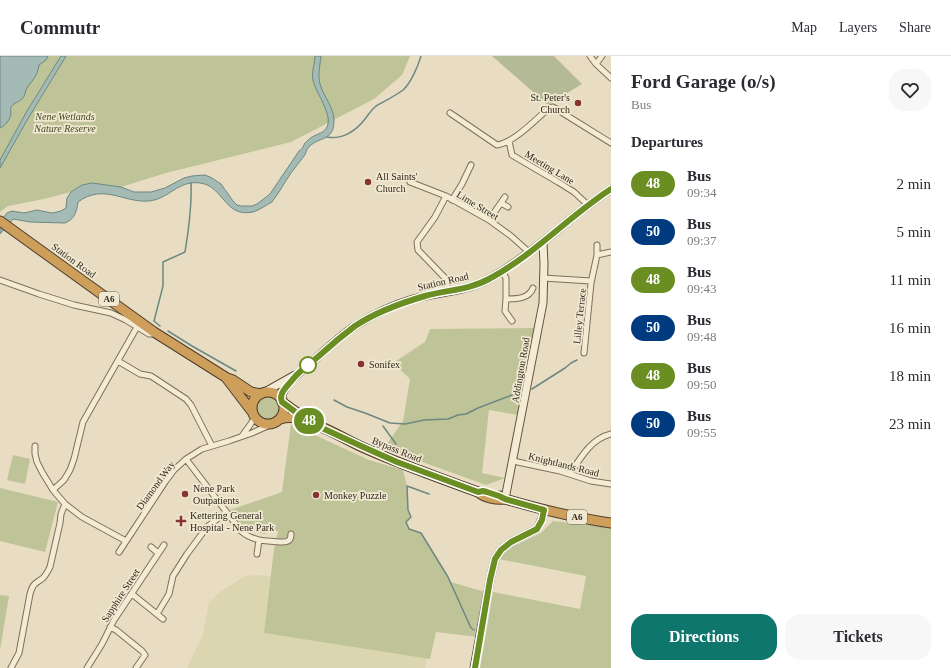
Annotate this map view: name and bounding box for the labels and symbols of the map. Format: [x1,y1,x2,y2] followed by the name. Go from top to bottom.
[530,92,570,115] place label: St. Peter's Church
[573,98,583,108] marker: St. Peter's Church
[33,111,96,134] park label: Nene Wetlands Nature Reserve
[523,148,577,187] street label: Meeting Lane
[376,171,418,194] place label: All Saints' Church
[363,177,373,187] marker: All Saints' Church
[455,189,501,222] street label: Lime Street
[49,241,98,280] street label: Station Road
[417,270,470,293] street label: Station Road
[571,287,588,344] street label: Lilley Terrace
[99,292,119,306] road number: A6
[509,336,532,404] street label: Addington Road
[299,356,317,374] unlabelled marker
[356,359,366,369] marker: Sonifex
[369,359,400,370] place label: Sonifex
[291,408,327,434] line badge: 48
[370,435,423,464] street label: Bypass Road
[527,450,600,479] street label: Knightlands Road
[134,459,177,512] street label: Diamond Way
[193,483,239,506] place label: Nene Park Outpatients
[180,489,190,499] marker: Nene Park Outpatients
[311,490,321,500] marker: Monkey Puzzle
[324,490,387,501] place label: Monkey Puzzle
[190,510,274,533] place label: Kettering General Hospital - Nene Park
[567,510,587,524] road number: A6
[175,515,187,527] marker: Kettering General Hospital - Nene Park
[99,566,142,624] street label: Sapphire Street

